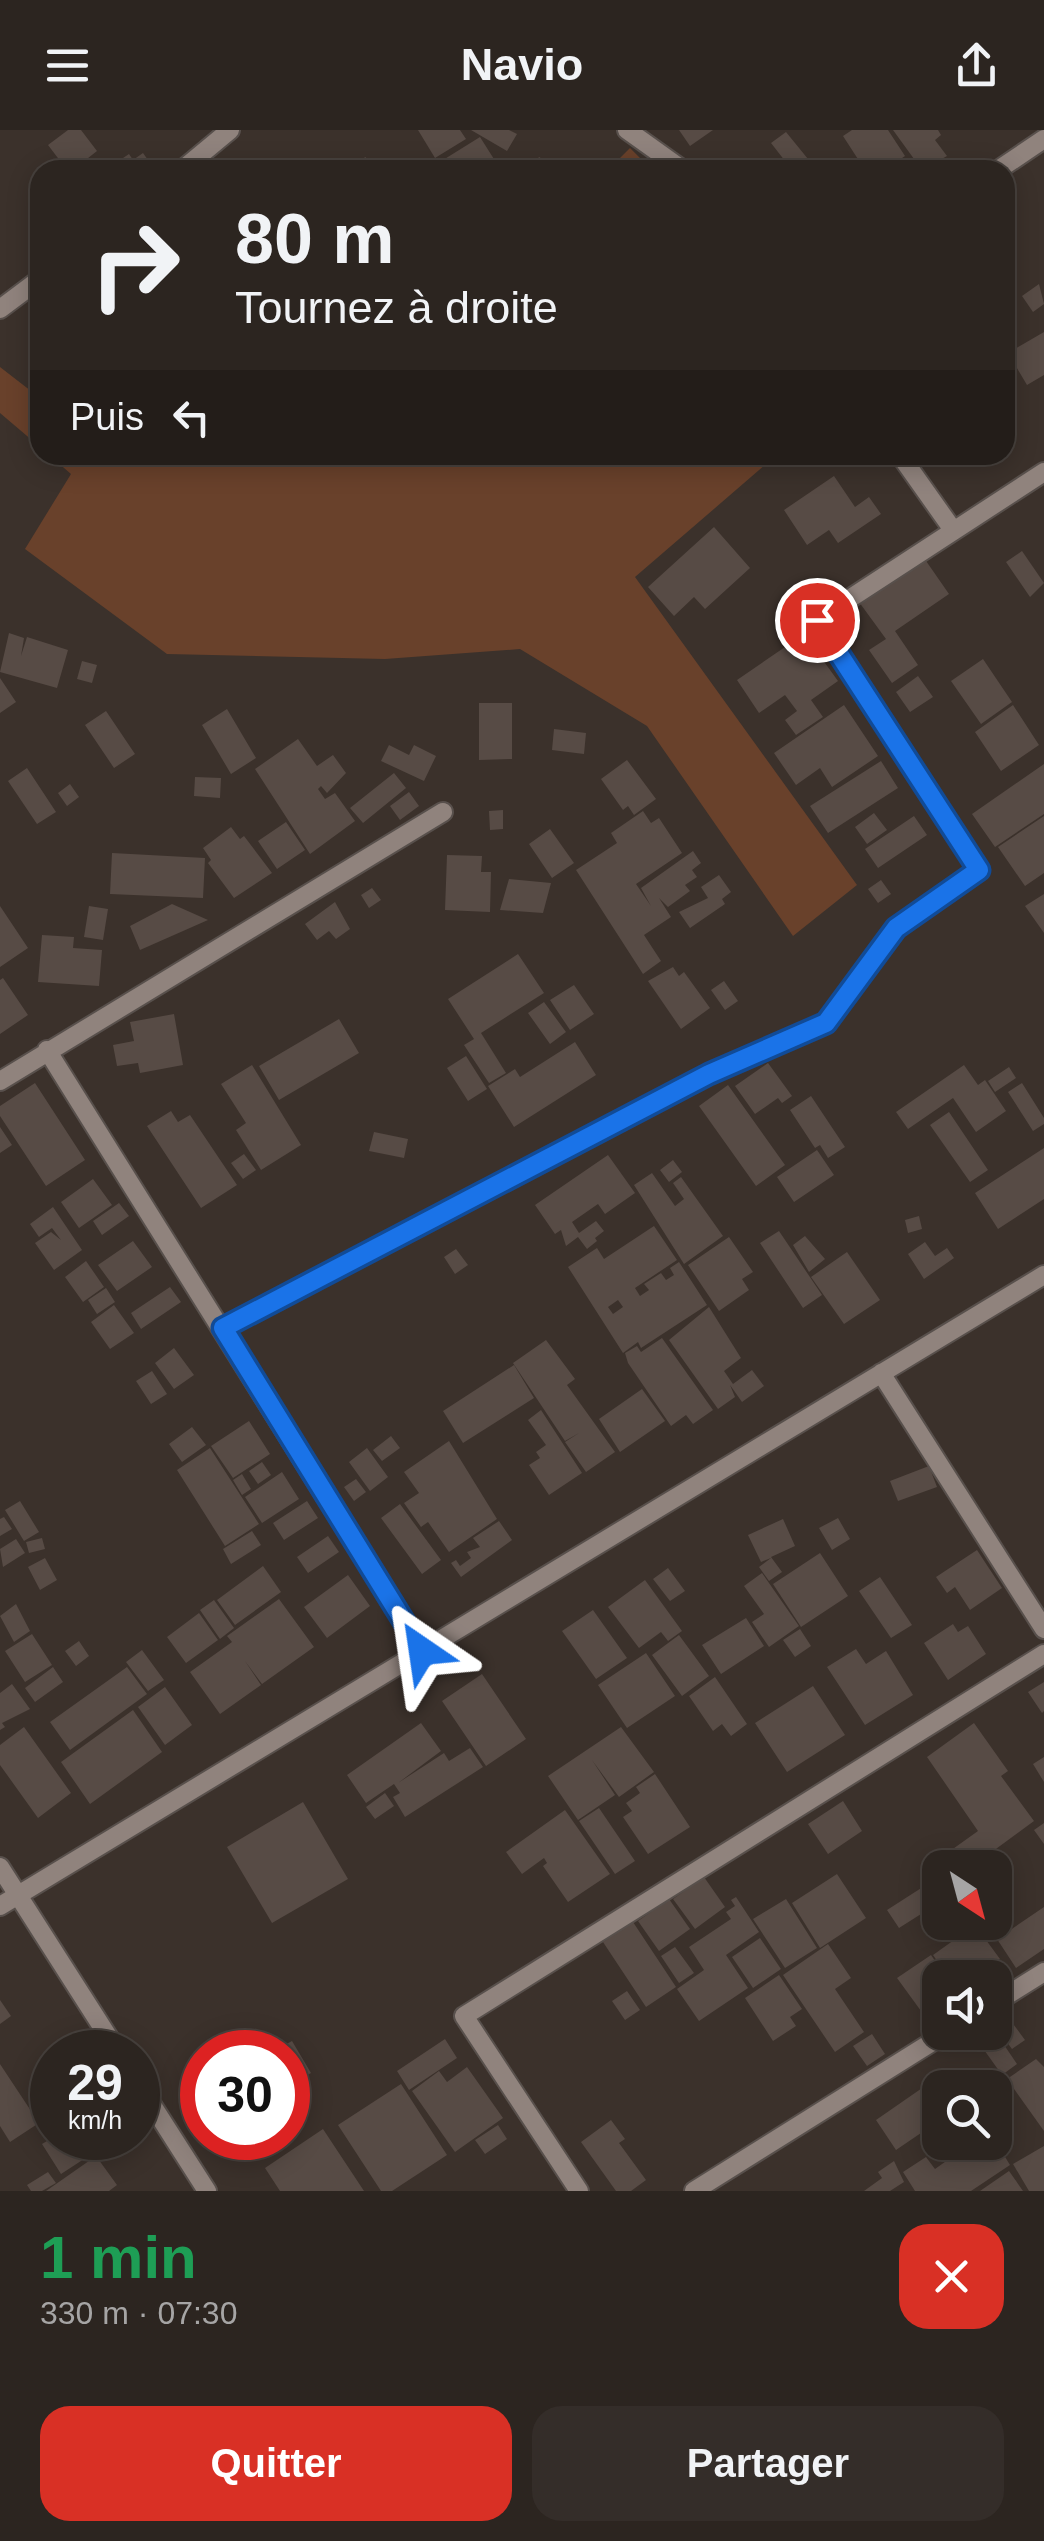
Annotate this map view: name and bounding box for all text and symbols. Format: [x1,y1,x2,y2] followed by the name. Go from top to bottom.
[40,38,95,93] icon: menu
[949,38,1004,93] icon: share
[461,39,583,90] text: Navio
[70,200,200,330] icon: right
[235,200,395,278] text: 80 m
[235,282,558,333] text: Tournez à droite
[164,390,219,445] icon: left
[70,396,144,438] text: Puis
[775,578,860,663] pin
[790,593,845,648] icon: arrive
[370,1599,474,1703] position arrow
[922,1850,1012,1940] north arrow
[922,1850,1012,2160] map controls
[922,1960,1012,2050] button: sound
[180,2030,310,2160] speed limit sign: 30
[67,2055,123,2111] text: 29
[922,2070,1012,2160] button: search
[68,2106,122,2134] text: km/h
[40,2224,197,2291] text: 1 min
[899,2224,1004,2329] button: close
[40,2295,237,2331] text: 330 m · 07:30
[40,2406,512,2521] button: Quitter
[532,2406,1004,2521] button: Partager

